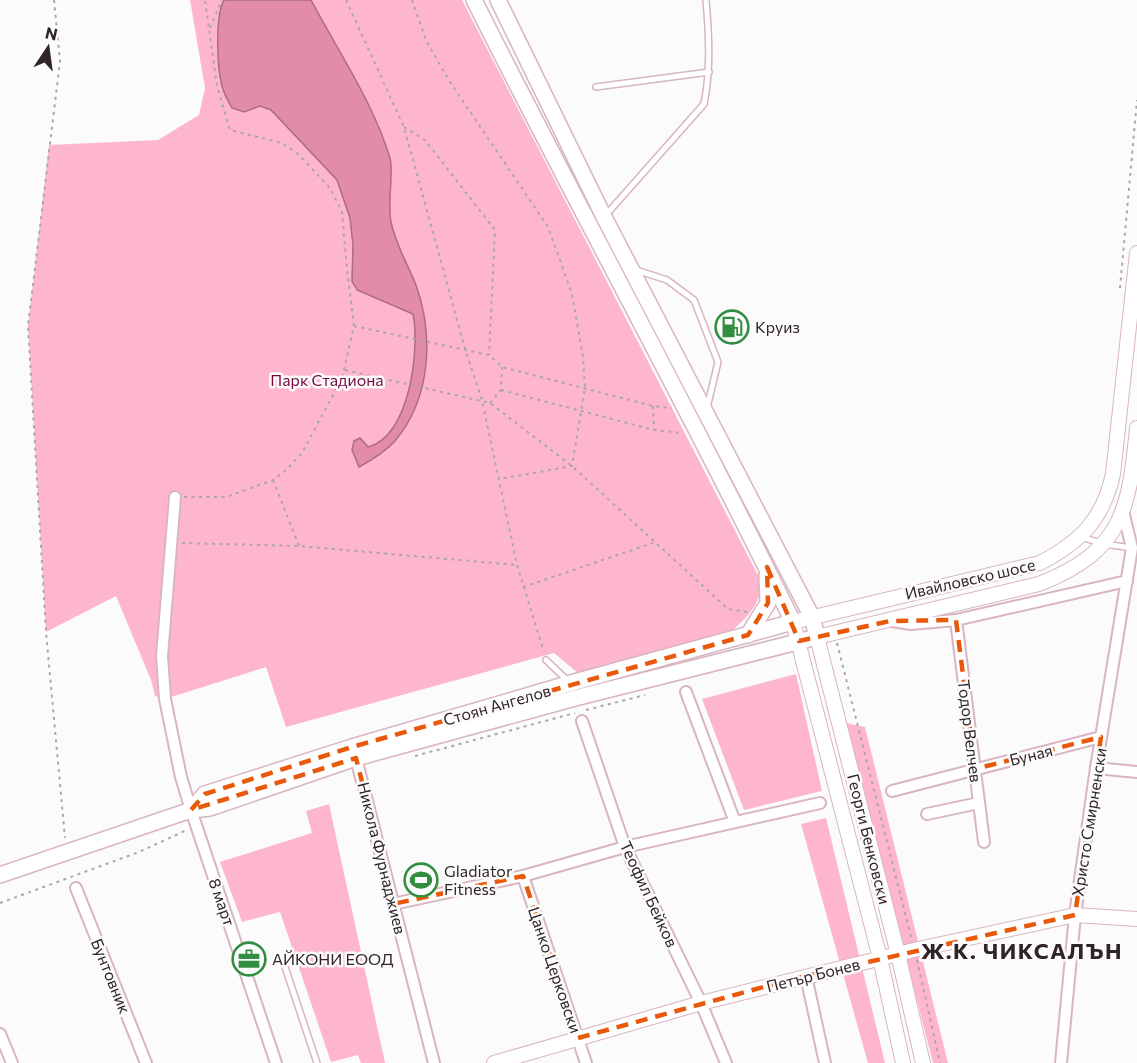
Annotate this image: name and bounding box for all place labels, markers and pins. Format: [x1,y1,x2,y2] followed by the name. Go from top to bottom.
[714,309,750,345] fuel station icon: Круиз
[755,317,800,336] place label: Круиз
[444,861,513,898] place label: Gladiator Fitness
[403,862,439,898] sports icon: Gladiator Fitness
[231,941,267,977] office icon: АЙКОНИ ЕООД
[272,949,394,968] place label: АЙКОНИ ЕООД

